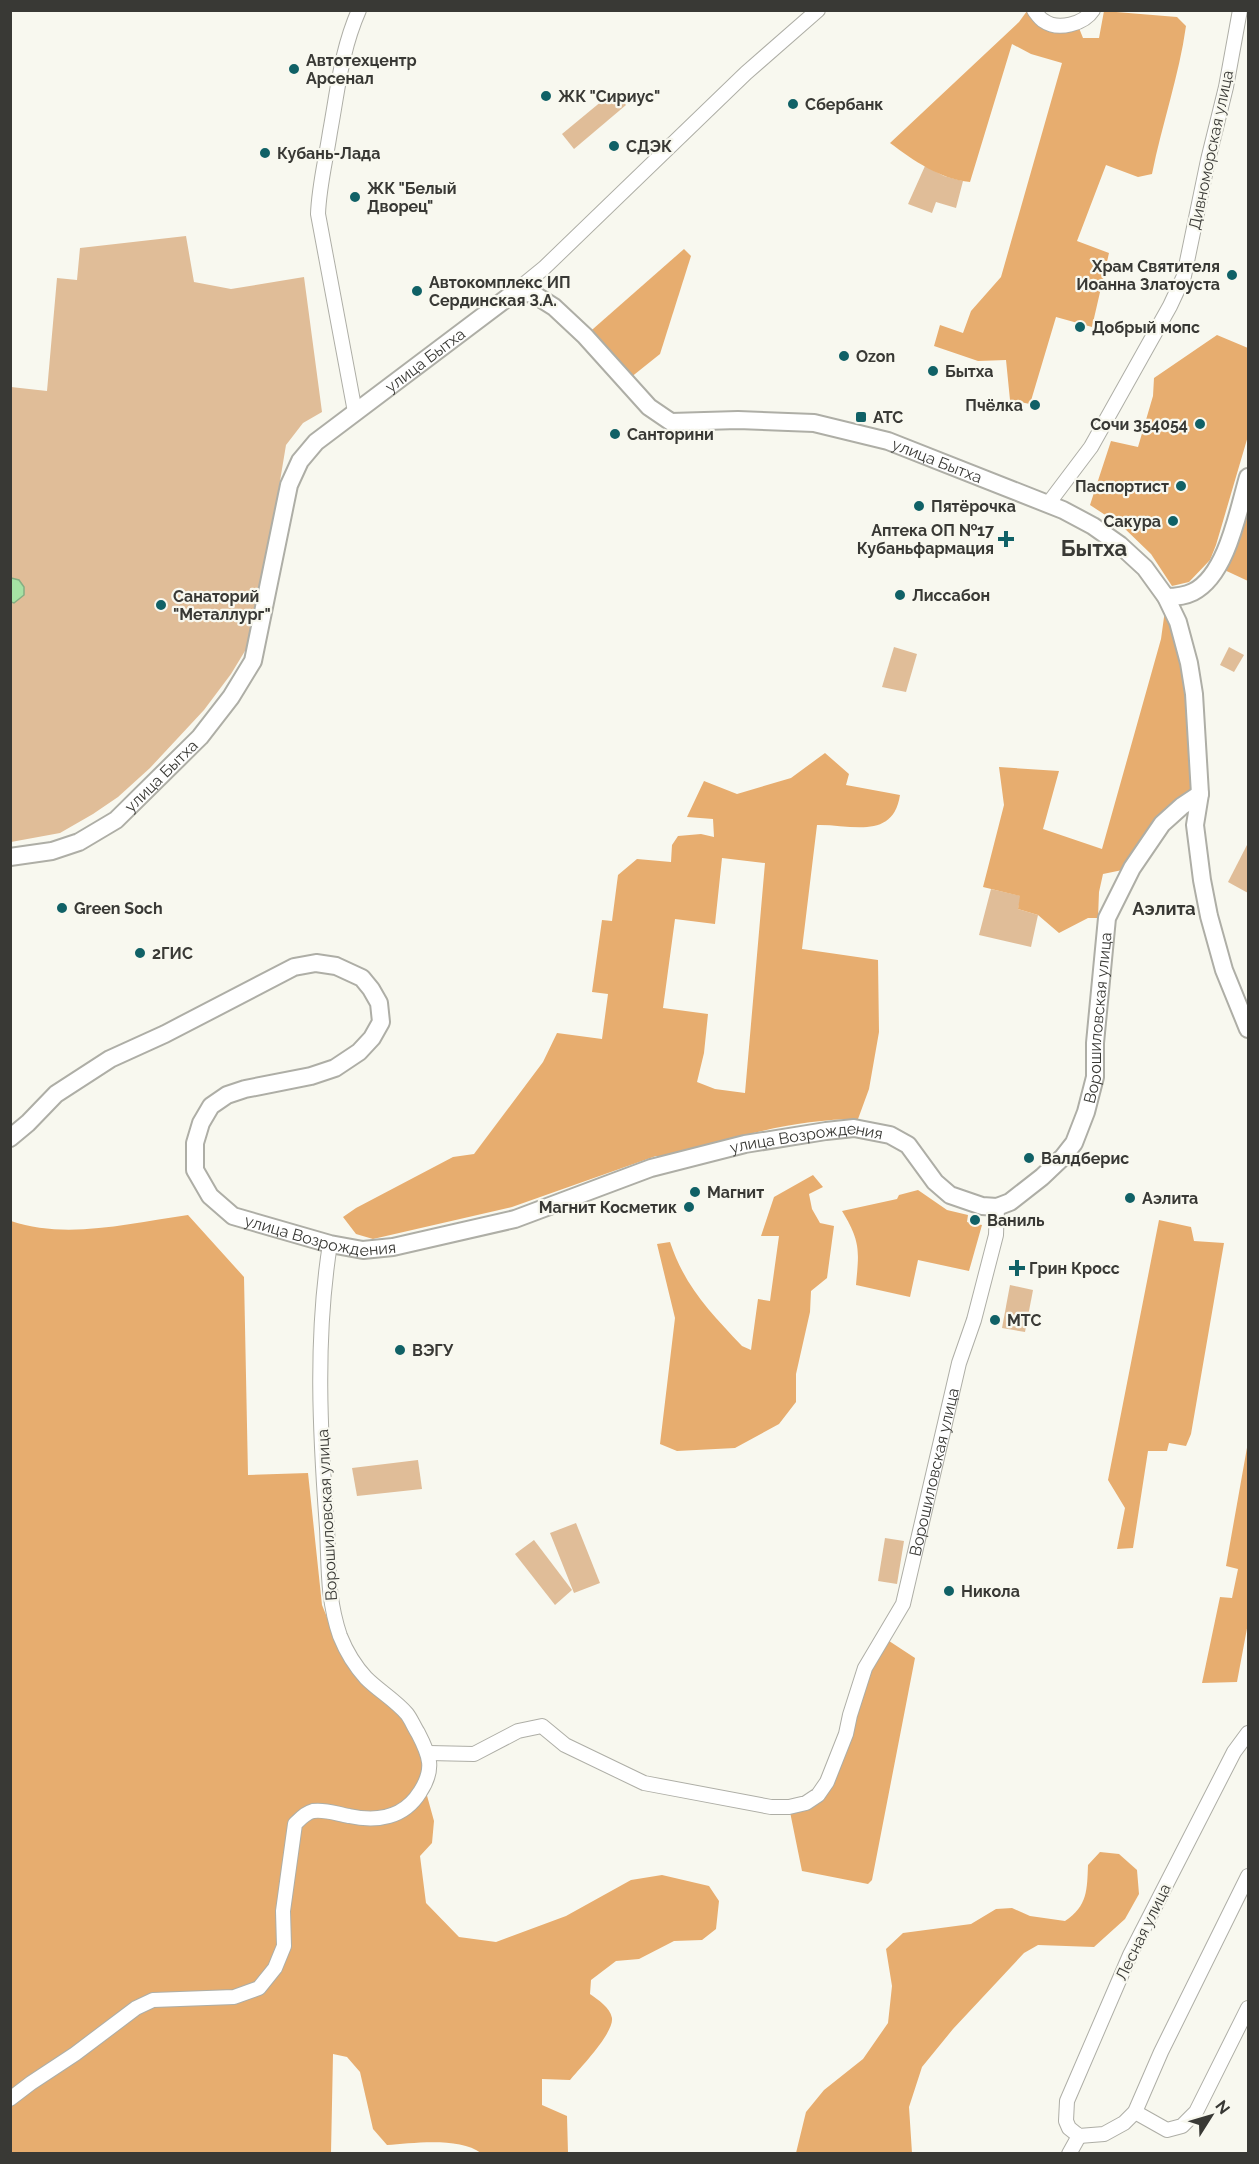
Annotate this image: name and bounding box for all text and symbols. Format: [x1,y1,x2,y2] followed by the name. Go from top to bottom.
[306,51,417,88] place label: Автотехцентр Арсенал
[287,62,301,76] marker: Автотехцентр Арсенал
[1185,69,1237,231] street label: Дивноморская улица
[558,87,660,106] place label: ЖК "Сириус"
[539,89,553,103] marker: ЖК "Сириус"
[805,95,883,114] place label: Сбербанк
[786,97,800,111] marker: Сбербанк
[626,137,672,156] place label: СДЭК
[607,139,621,153] marker: СДЭК
[277,144,380,163] place label: Кубань-Лада
[258,146,272,160] marker: Кубань-Лада
[367,179,457,216] place label: ЖК "Белый Дворец"
[348,190,362,204] marker: ЖК "Белый Дворец"
[1076,257,1220,294] place label: Храм Святителя Иоанна Златоуста
[1225,268,1239,282] marker: Храм Святителя Иоанна Златоуста
[429,273,571,310] place label: Автокомплекс ИП Сердинская З.А.
[410,284,424,298] marker: Автокомплекс ИП Сердинская З.А.
[1092,318,1200,337] place label: Добрый мопс
[1073,320,1087,334] marker: Добрый мопс
[381,324,469,396] street label: улица Бытха
[856,347,895,366] place label: Ozon
[837,349,851,363] marker: Ozon
[945,362,993,381] place label: Бытха
[926,364,940,378] marker: Бытха
[965,396,1023,415] place label: Пчёлка
[1028,398,1042,412] marker: Пчёлка
[873,408,903,427] place label: АТС
[854,410,868,424] marker: АТС
[1090,415,1188,434] place label: Сочи 354054
[1193,417,1207,431] marker: Сочи 354054
[627,425,714,444] place label: Санторини
[608,427,622,441] marker: Санторини
[890,434,985,487] street label: улица Бытха
[1075,477,1169,496] place label: Паспортист
[1174,479,1188,493] marker: Паспортист
[931,497,1016,516] place label: Пятёрочка
[912,499,926,513] marker: Пятёрочка
[1104,512,1161,531] place label: Сакура
[1166,514,1180,528] marker: Сакура
[857,521,994,558] place label: Аптека ОП №17 Кубаньфармация
[999,532,1013,546] marker: Аптека ОП №17 Кубаньфармация
[1061,535,1127,561] district label: Бытха
[912,586,990,605] place label: Лиссабон
[173,587,271,624] place label: Санаторий "Металлург"
[893,588,907,602] marker: Лиссабон
[154,598,168,612] marker: Санаторий "Металлург"
[120,736,201,816] street label: улица Бытха
[1132,898,1196,919] district label: Аэлита
[74,899,163,918] place label: Green Soch
[55,901,69,915] marker: Green Soch
[1079,931,1115,1105] street label: Ворошиловская улица
[152,944,193,963] place label: 2ГИС
[133,946,147,960] marker: 2ГИС
[728,1118,885,1157] street label: улица Возрождения
[1041,1149,1129,1168] place label: Валдберис
[1022,1151,1036,1165] marker: Валдберис
[707,1183,764,1202] place label: Магнит
[688,1185,702,1199] marker: Магнит
[1142,1189,1198,1208] place label: Аэлита
[1123,1191,1137,1205] marker: Аэлита
[539,1198,677,1217] place label: Магнит Косметик
[682,1200,696,1214] marker: Магнит Косметик
[243,1210,397,1260] street label: улица Возрождения
[987,1211,1045,1230] place label: Ваниль
[968,1213,982,1227] marker: Ваниль
[1029,1259,1120,1278] place label: Грин Кросс
[1010,1261,1024,1275] marker: Грин Кросс
[1007,1311,1041,1330] place label: МТС
[988,1313,1002,1327] marker: МТС
[412,1341,454,1360] place label: ВЭГУ
[393,1343,407,1357] marker: ВЭГУ
[905,1386,962,1558] street label: Ворошиловская улица
[313,1429,341,1601] street label: Ворошиловская улица
[961,1582,1020,1601] place label: Никола
[942,1584,956,1598] marker: Никола
[1111,1881,1175,1983] street label: Лесная улица
[1181,2086,1241,2146] north arrow
[1211,2097,1234,2118] text: N

